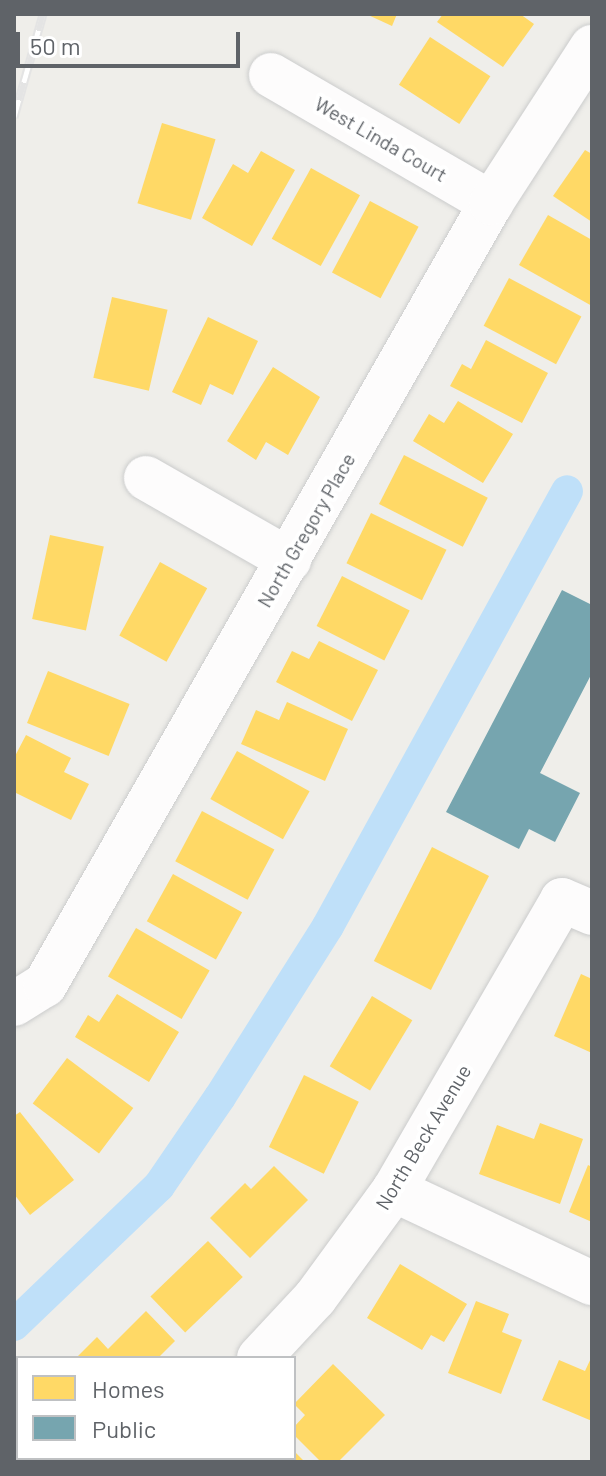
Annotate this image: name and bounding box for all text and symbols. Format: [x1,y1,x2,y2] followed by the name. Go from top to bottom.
[20,16,244,66] scale bar
[30,31,81,60] text: 50 m
[311,91,451,187] street label: West Linda Court
[252,448,360,612] street label: North Gregory Place
[370,1060,476,1214] street label: North Beck Avenue
[16,1356,296,1460] legend
[92,1374,165,1403] text: Homes
[92,1414,156,1443] text: Public

